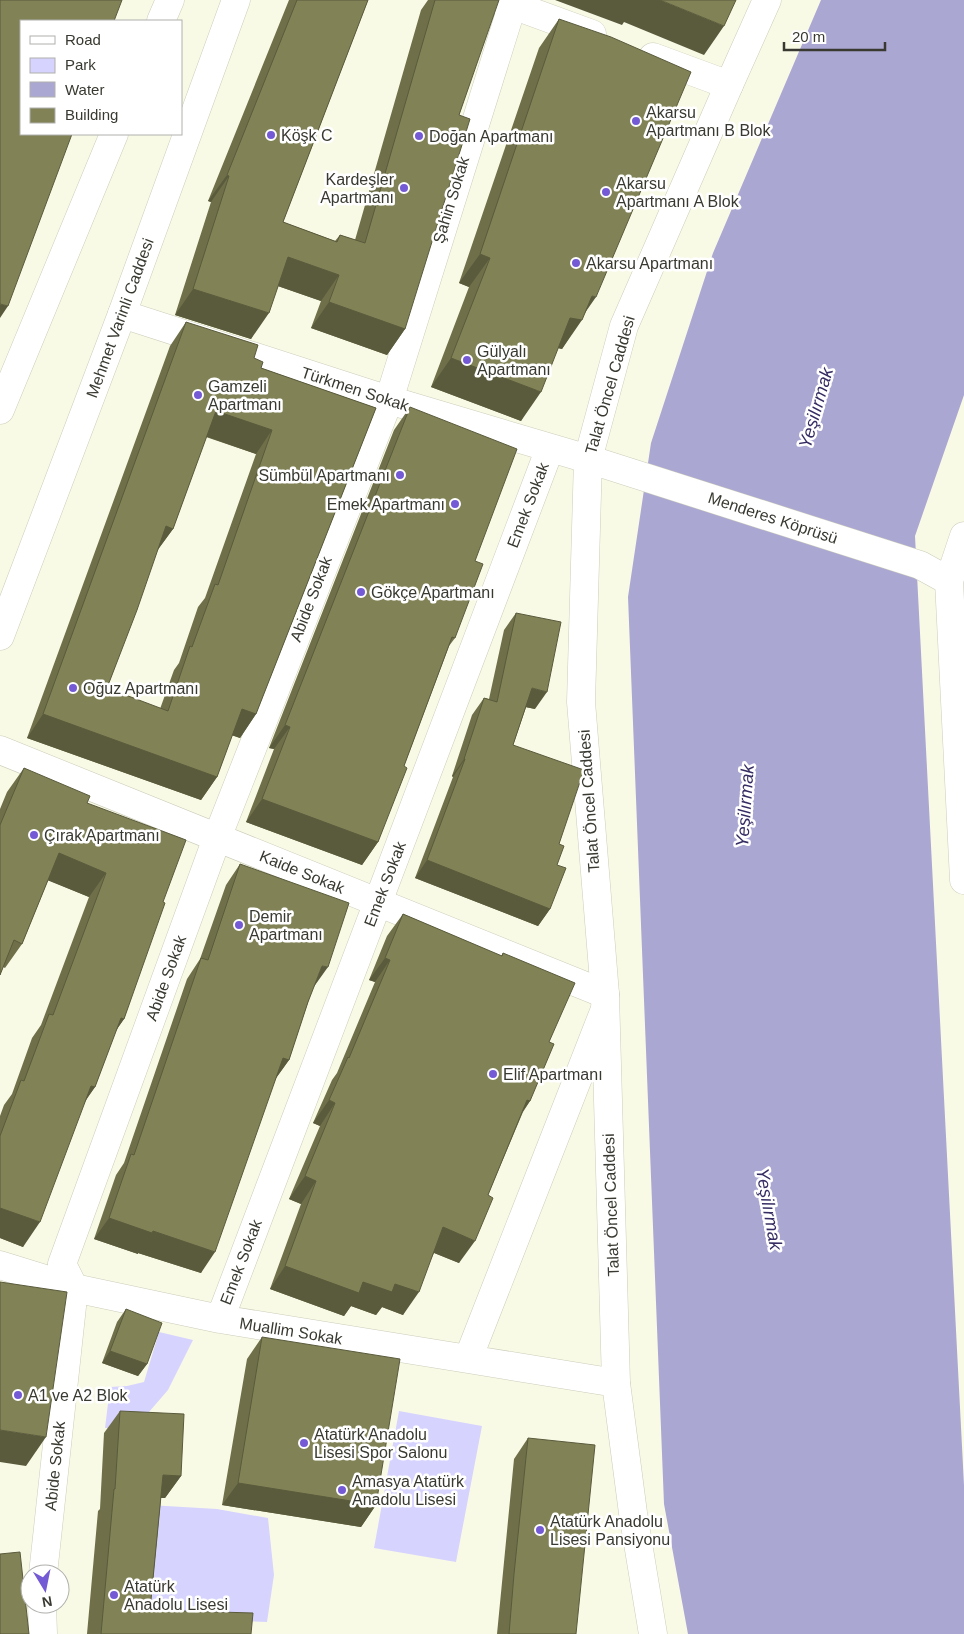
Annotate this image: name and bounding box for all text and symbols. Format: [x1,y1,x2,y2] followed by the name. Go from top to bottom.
[20,20,182,135] legend
[784,20,885,52] scale bar
[792,28,825,45] text: 20 m
[65,31,101,48] text: Road
[65,56,96,73] text: Park
[65,81,104,98] text: Water
[646,104,772,139] place label: Akarsu Apartmanı B Blok
[65,106,118,123] text: Building
[630,115,642,127] marker: Akarsu Apartmanı B Blok
[281,127,333,144] place label: Köşk C
[429,128,554,145] place label: Doğan Apartmanı
[265,129,277,141] marker: Köşk C
[413,130,425,142] marker: Doğan Apartmanı
[430,154,473,245] street label: Şahin Sokak
[320,171,395,206] place label: Kardeşler Apartmanı
[616,175,740,210] place label: Akarsu Apartmanı A Blok
[398,182,410,194] marker: Kardeşler Apartmanı
[600,186,612,198] marker: Akarsu Apartmanı A Blok
[83,236,157,400] street label: Mehmet Varinli Caddesi
[586,255,713,272] place label: Akarsu Apartmanı
[570,257,582,269] marker: Akarsu Apartmanı
[582,314,638,456] street label: Talat Öncel Caddesi
[477,343,551,378] place label: Gülyalı Apartmanı
[461,354,473,366] marker: Gülyalı Apartmanı
[299,364,412,415] street label: Türkmen Sokak
[795,364,837,451] water label: Yeşilırmak
[208,378,282,413] place label: Gamzeli Apartmanı
[192,389,204,401] marker: Gamzeli Apartmanı
[504,459,552,550] street label: Emek Sokak
[258,467,390,484] place label: Sümbül Apartmanı
[394,469,406,481] marker: Sümbül Apartmanı
[706,489,840,547] street label: Menderes Köprüsü
[327,496,445,513] place label: Emek Apartmanı
[449,498,461,510] marker: Emek Apartmanı
[287,553,335,644] street label: Abide Sokak
[371,584,495,601] place label: Gökçe Apartmanı
[355,586,367,598] marker: Gökçe Apartmanı
[83,680,199,697] place label: Oğuz Apartmanı
[67,682,79,694] marker: Oğuz Apartmanı
[576,729,602,873] street label: Talat Öncel Caddesi
[732,763,758,848] water label: Yeşilırmak
[44,827,160,844] place label: Çırak Apartmanı
[28,829,40,841] marker: Çırak Apartmanı
[361,838,409,929] street label: Emek Sokak
[257,847,348,897] street label: Kaide Sokak
[249,908,323,943] place label: Demir Apartmanı
[233,919,245,931] marker: Demir Apartmanı
[143,932,190,1023] street label: Abide Sokak
[503,1066,603,1083] place label: Elif Apartmanı
[487,1068,499,1080] marker: Elif Apartmanı
[600,1133,622,1277] street label: Talat Öncel Caddesi
[752,1166,786,1253] water label: Yeşilırmak
[217,1216,265,1307] street label: Emek Sokak
[238,1314,345,1348] street label: Muallim Sokak
[28,1387,129,1404] place label: A1 ve A2 Blok
[12,1389,24,1401] marker: A1 ve A2 Blok
[42,1419,68,1512] street label: Abide Sokak
[314,1426,447,1461] place label: Atatürk Anadolu Lisesi Spor Salonu
[298,1437,310,1449] marker: Atatürk Anadolu Lisesi Spor Salonu
[352,1473,465,1508] place label: Amasya Atatürk Anadolu Lisesi
[336,1484,348,1496] marker: Amasya Atatürk Anadolu Lisesi
[550,1513,670,1548] place label: Atatürk Anadolu Lisesi Pansiyonu
[534,1524,546,1536] marker: Atatürk Anadolu Lisesi Pansiyonu
[20,1564,70,1614] north arrow
[124,1578,228,1613] place label: Atatürk Anadolu Lisesi
[108,1589,120,1601] marker: Atatürk Anadolu Lisesi
[41,1593,54,1611] text: N

